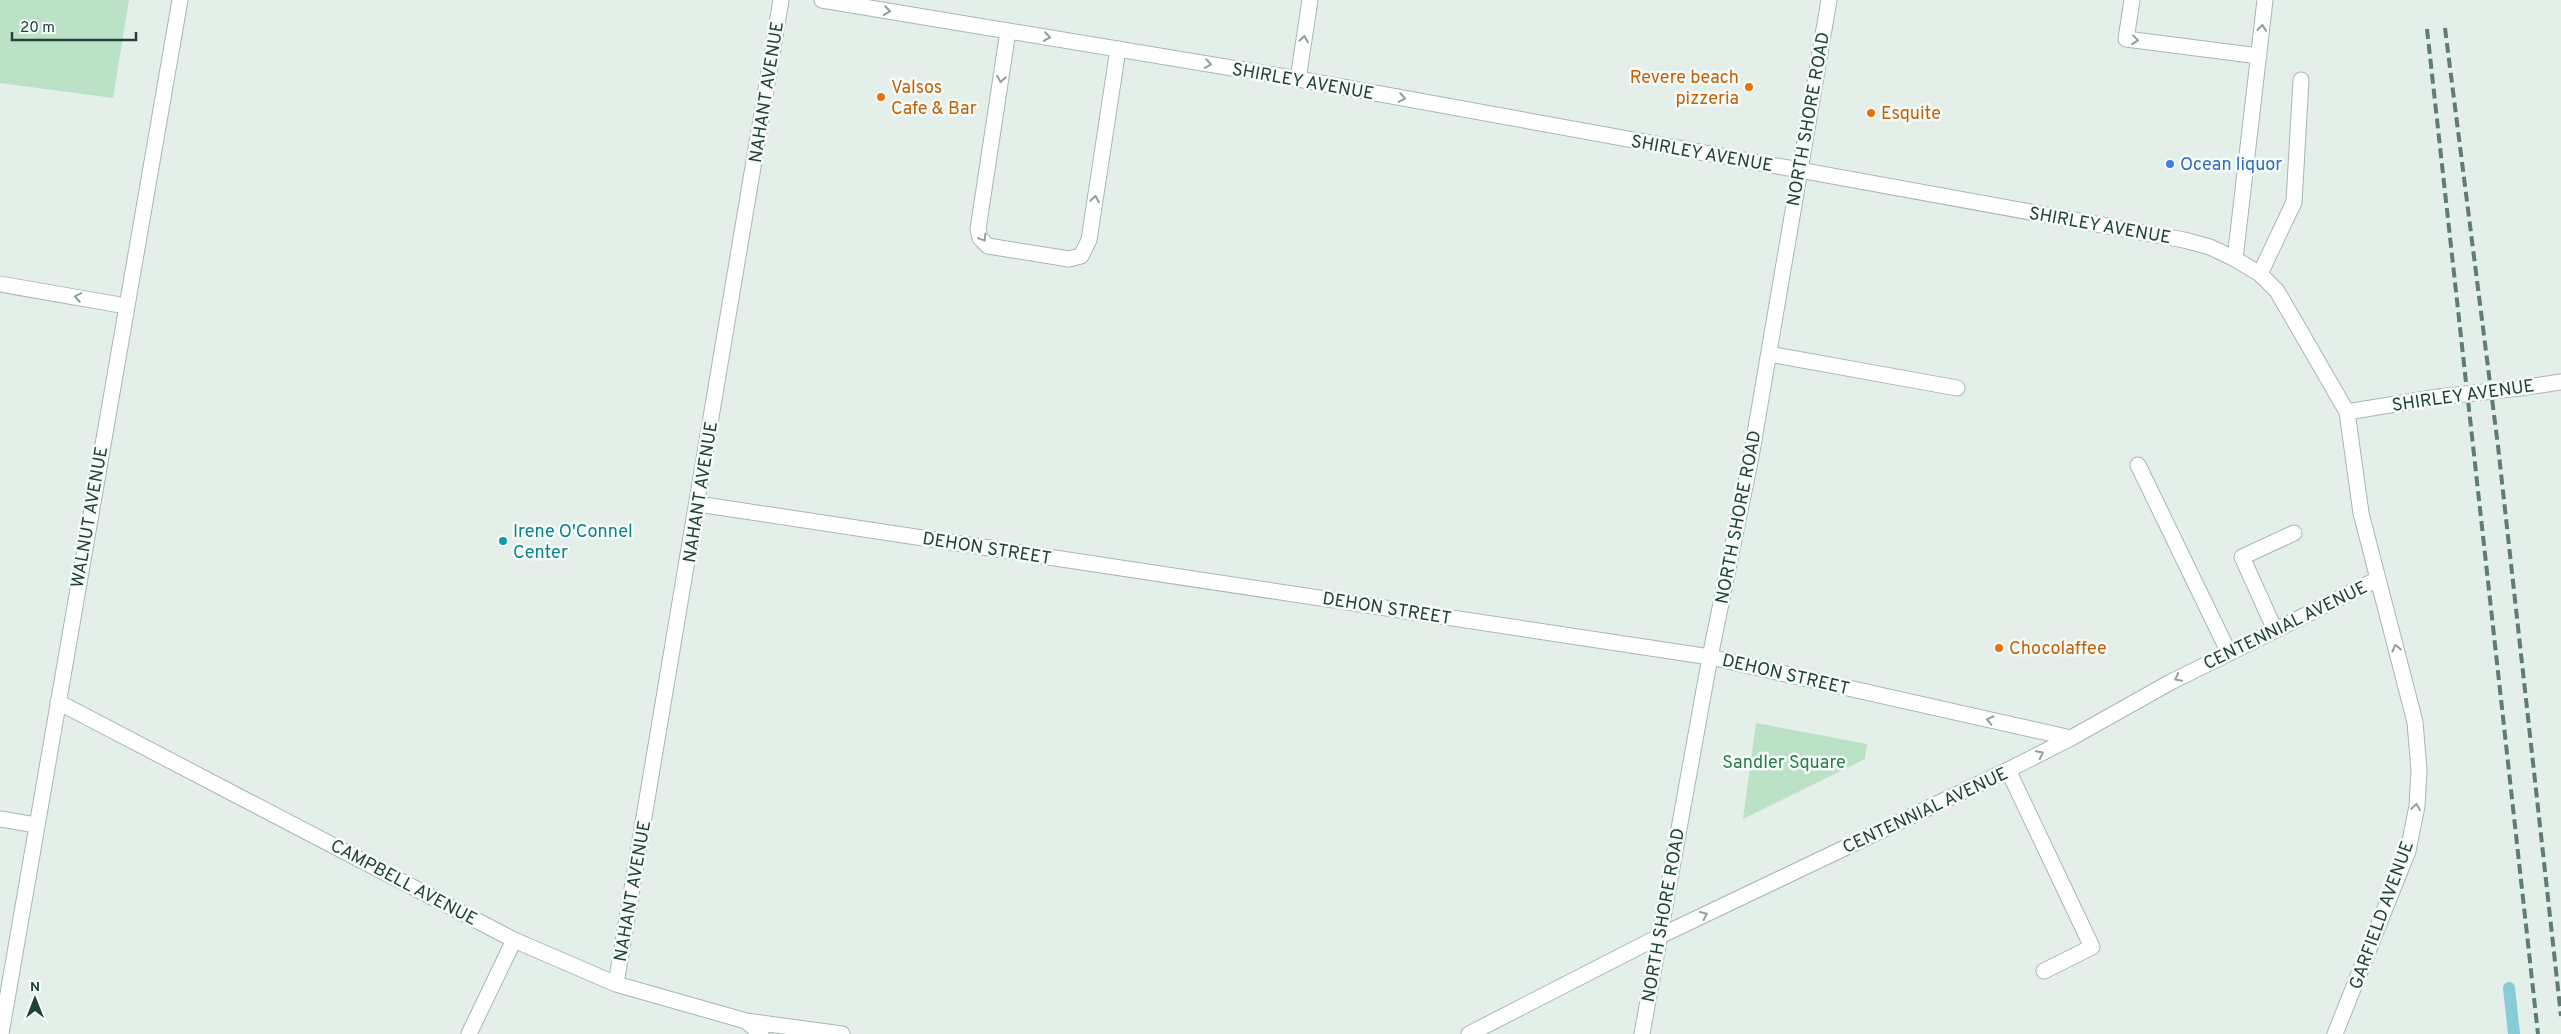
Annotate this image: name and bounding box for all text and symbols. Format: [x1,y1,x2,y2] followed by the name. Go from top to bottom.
[883,5,891,15] one-way arrow
[12,10,136,42] scale bar
[20,19,55,38] text: 20 m
[745,20,790,165] street label: NAHANT AVENUE
[2256,24,2267,32] one-way arrow
[1783,30,1836,208] street label: NORTH SHORE ROAD
[1043,32,1052,42] one-way arrow
[1298,35,1308,44] one-way arrow
[2131,35,2139,45] one-way arrow
[1203,58,1212,68] one-way arrow
[1230,59,1376,106] street label: SHIRLEY AVENUE
[1630,67,1739,111] place label: Revere beach pizzeria
[996,76,1007,84] one-way arrow
[891,77,977,121] place label: Valsos Cafe & Bar
[1743,81,1755,93] marker: Revere beach pizzeria
[875,91,887,103] marker: Valsos Cafe & Bar
[1398,93,1407,103] one-way arrow
[1881,103,1941,126] place label: Esquite
[1865,107,1877,119] marker: Esquite
[1629,131,1775,178] street label: SHIRLEY AVENUE
[2180,154,2282,177] place label: Ocean liquor
[2164,158,2176,170] marker: Ocean liquor
[1089,195,1100,203] one-way arrow
[2027,203,2173,250] street label: SHIRLEY AVENUE
[977,233,987,242] one-way arrow
[73,293,82,303] one-way arrow
[2390,375,2536,418] street label: SHIRLEY AVENUE
[679,420,724,565] street label: NAHANT AVENUE
[1711,429,1768,606] street label: NORTH SHORE ROAD
[67,445,114,590] street label: WALNUT AVENUE
[513,521,633,565] place label: Irene O'Connel Center
[921,528,1053,571] street label: DEHON STREET
[497,535,509,547] marker: Irene O'Connel Center
[2200,577,2371,676] street label: CENTENNIAL AVENUE
[1321,588,1453,631] street label: DEHON STREET
[2009,638,2107,661] place label: Chocolaffee
[1993,642,2005,654] marker: Chocolaffee
[2391,643,2402,652] one-way arrow
[1720,650,1852,701] street label: DEHON STREET
[2174,672,2183,682] one-way arrow
[1985,715,1994,726] one-way arrow
[2034,750,2043,760] one-way arrow
[1722,752,1846,775] park label: Sandler Square
[1839,763,2012,860] street label: CENTENNIAL AVENUE
[2410,803,2421,811] one-way arrow
[610,819,657,964] street label: NAHANT AVENUE
[1638,826,1691,1004] street label: NORTH SHORE ROAD
[326,835,481,932] street label: CAMPBELL AVENUE
[2345,838,2420,993] street label: GARFIELD AVENUE
[1698,911,1707,921] one-way arrow
[10,974,60,1024] north arrow
[30,979,40,996] text: N

